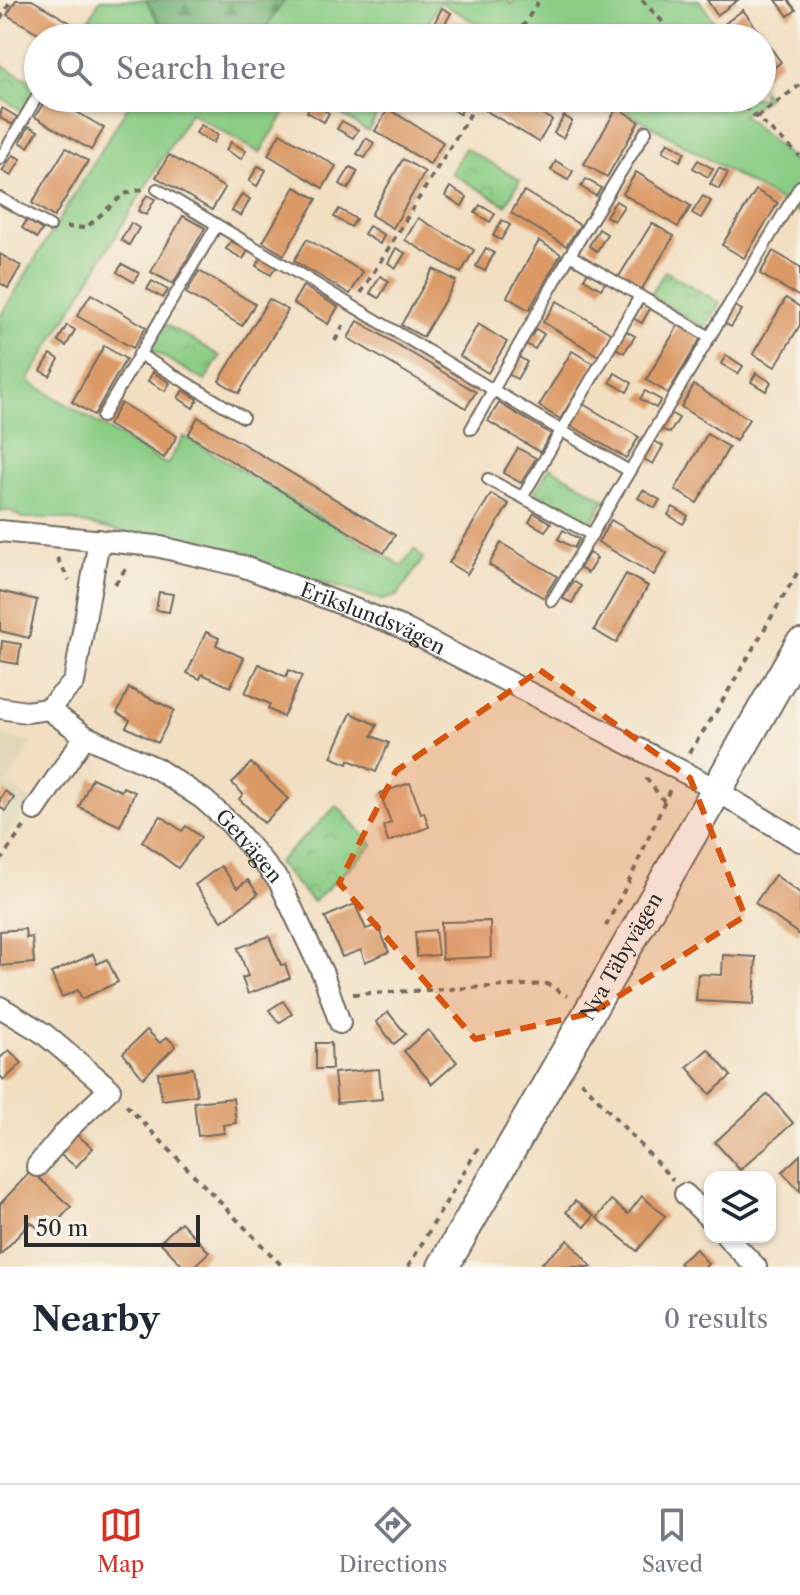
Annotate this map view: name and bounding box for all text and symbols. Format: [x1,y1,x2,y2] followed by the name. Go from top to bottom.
[24,24,776,112] search box
[52,46,96,90] icon: search
[116,50,286,87] text: Search here
[297,577,450,660] street label: Erikslundsvägen
[211,804,288,888] street label: Getvägen
[575,888,667,1025] street label: Nya Täbyvägen
[704,1171,776,1243] map controls
[704,1171,776,1243] button: layers
[24,1211,200,1247] scale bar
[36,1215,88,1242] text: 50 m
[32,1298,160,1340] text: Nearby
[664,1303,768,1335] text: 0 results
[97,1503,144,1578] tab: Map
[339,1503,447,1578] tab: Directions
[642,1503,703,1578] tab: Saved

